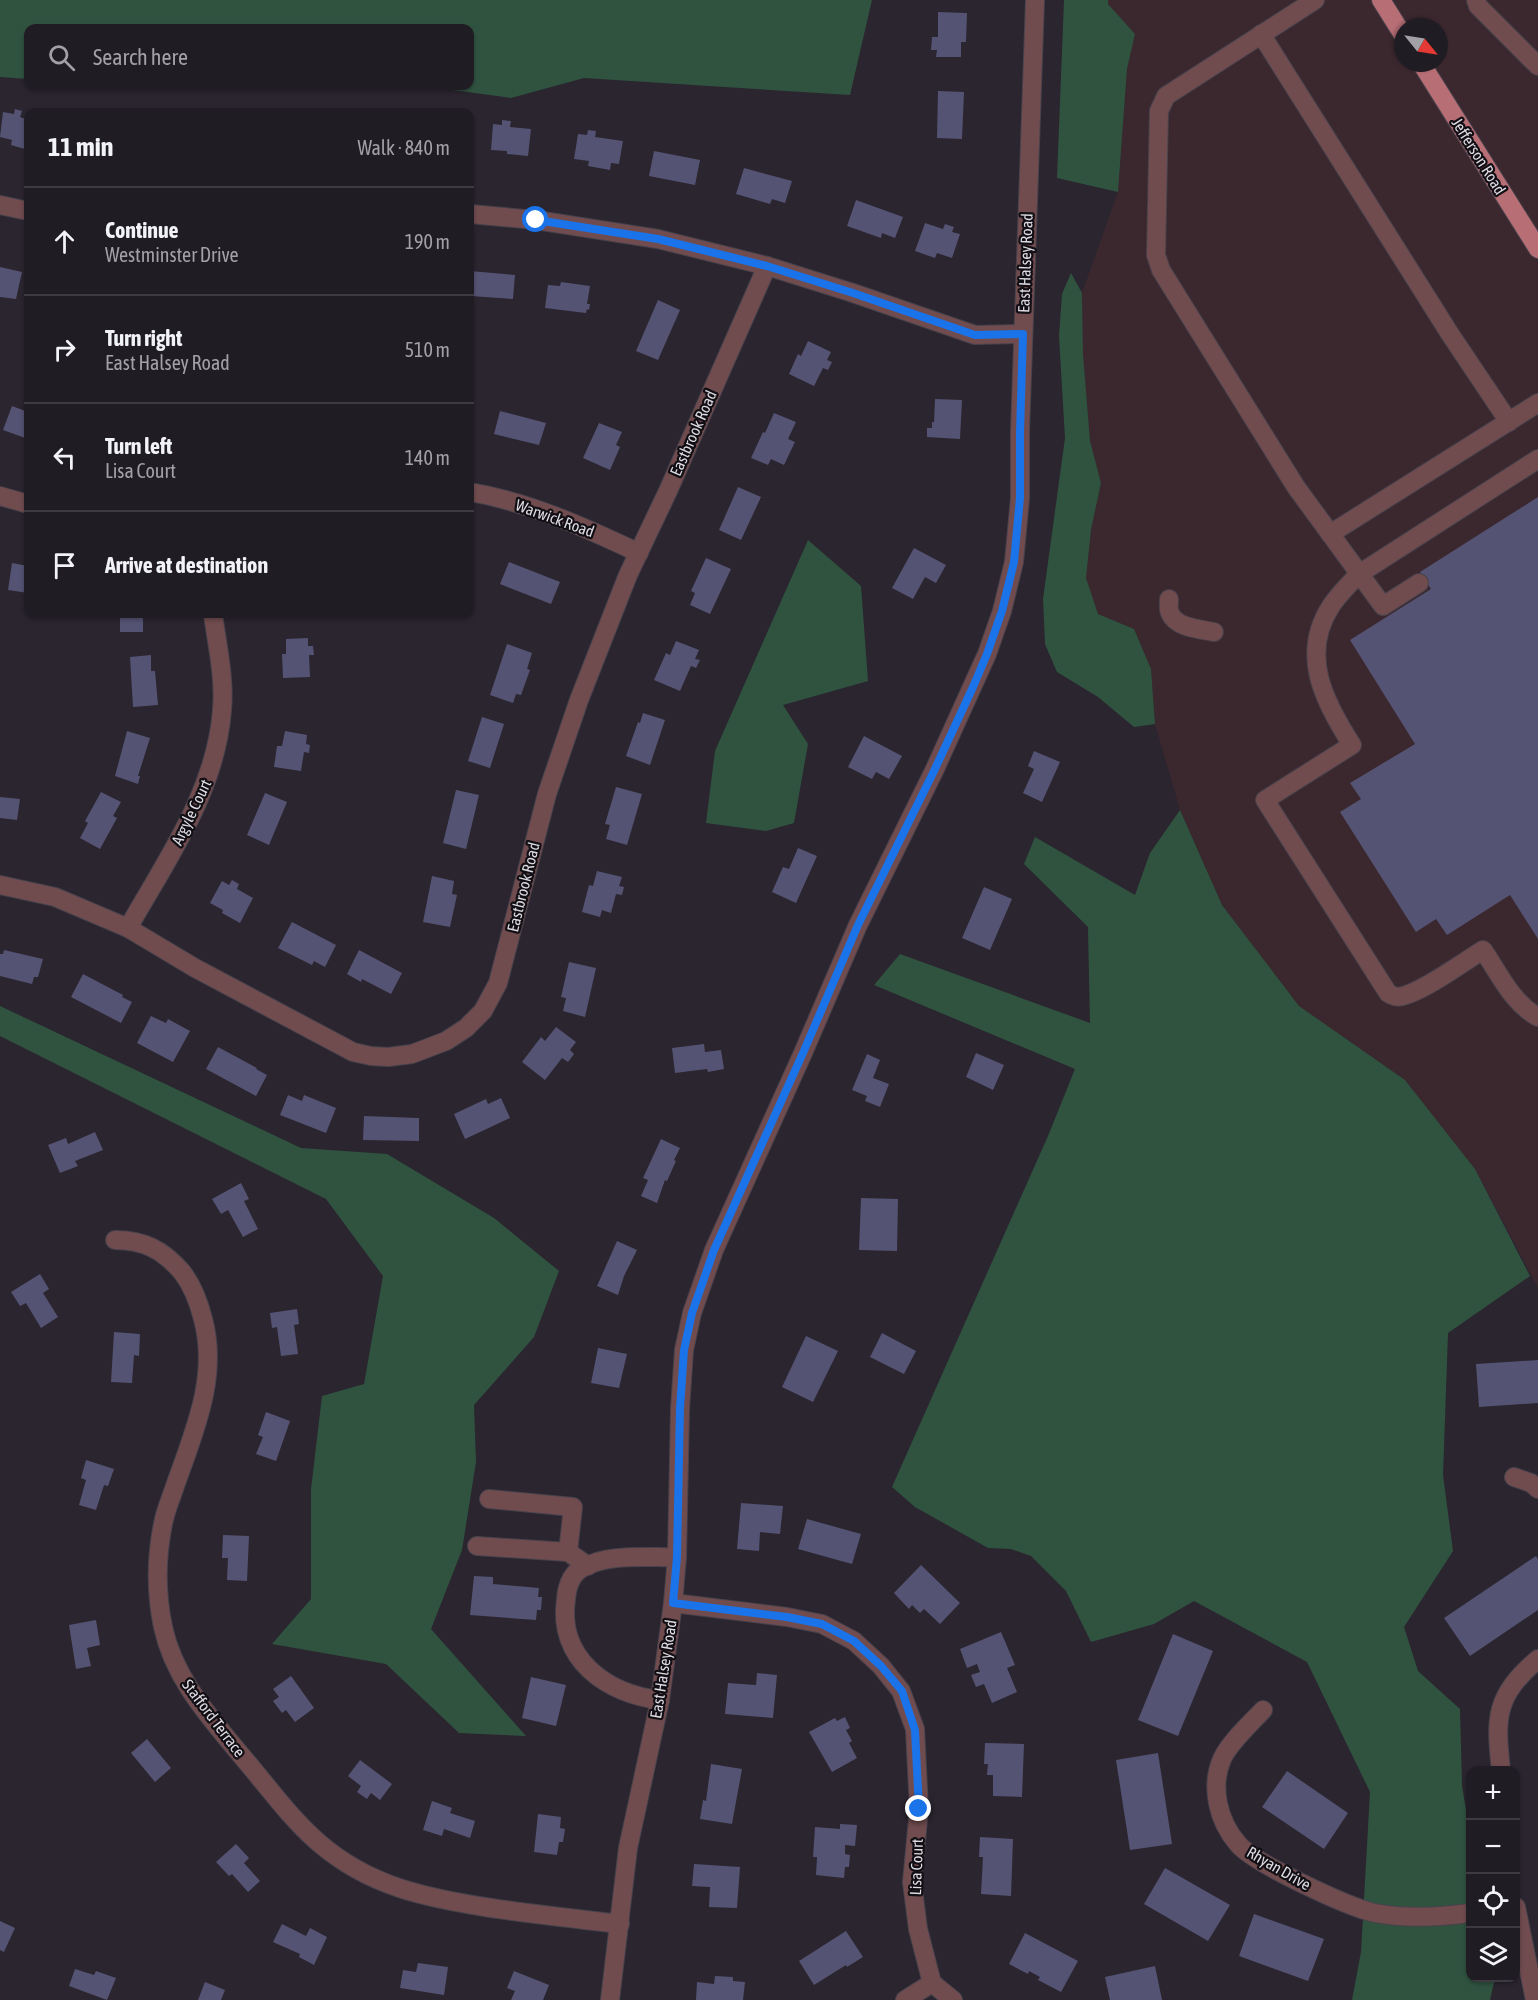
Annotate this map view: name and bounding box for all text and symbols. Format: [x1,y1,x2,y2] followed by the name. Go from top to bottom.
[1394,18,1448,72] north arrow
[24,24,474,90] search box
[45,41,78,74] icon: search
[93,44,188,70] text: Search here
[1448,114,1510,198] street label: Jefferson Road
[48,132,113,162] text: 11 min
[358,136,450,159] text: Walk · 840 m
[522,206,548,232] route start
[1014,213,1037,313] street label: East Halsey Road
[105,217,179,243] text: Continue
[48,225,81,258] icon: ahead
[405,230,450,253] text: 190 m
[105,243,239,266] text: Westminster Drive
[105,325,182,351] text: Turn right
[48,333,81,366] icon: right
[405,338,450,361] text: 510 m
[105,351,230,374] text: East Halsey Road
[666,387,720,479] street label: Eastbrook Road
[105,433,172,459] text: Turn left
[48,441,81,474] icon: left
[405,446,450,469] text: 140 m
[105,459,176,482] text: Lisa Court
[513,495,597,541] street label: Warwick Road
[48,549,81,582] icon: arrive
[105,552,268,578] text: Arrive at destination
[167,776,216,848] street label: Argyle Court
[503,840,543,934] street label: Eastbrook Road
[646,1618,681,1720] street label: East Halsey Road
[179,1676,249,1760] street label: Stafford Terrace
[1466,1766,1520,1982] map controls
[1466,1766,1520,1820] button: +
[905,1795,931,1821] route end
[1466,1820,1520,1874] button: −
[906,1838,926,1896] street label: Lisa Court
[1243,1843,1314,1894] street label: Rhyan Drive
[1466,1874,1520,1928] button: locate
[1466,1928,1520,1982] button: layers

